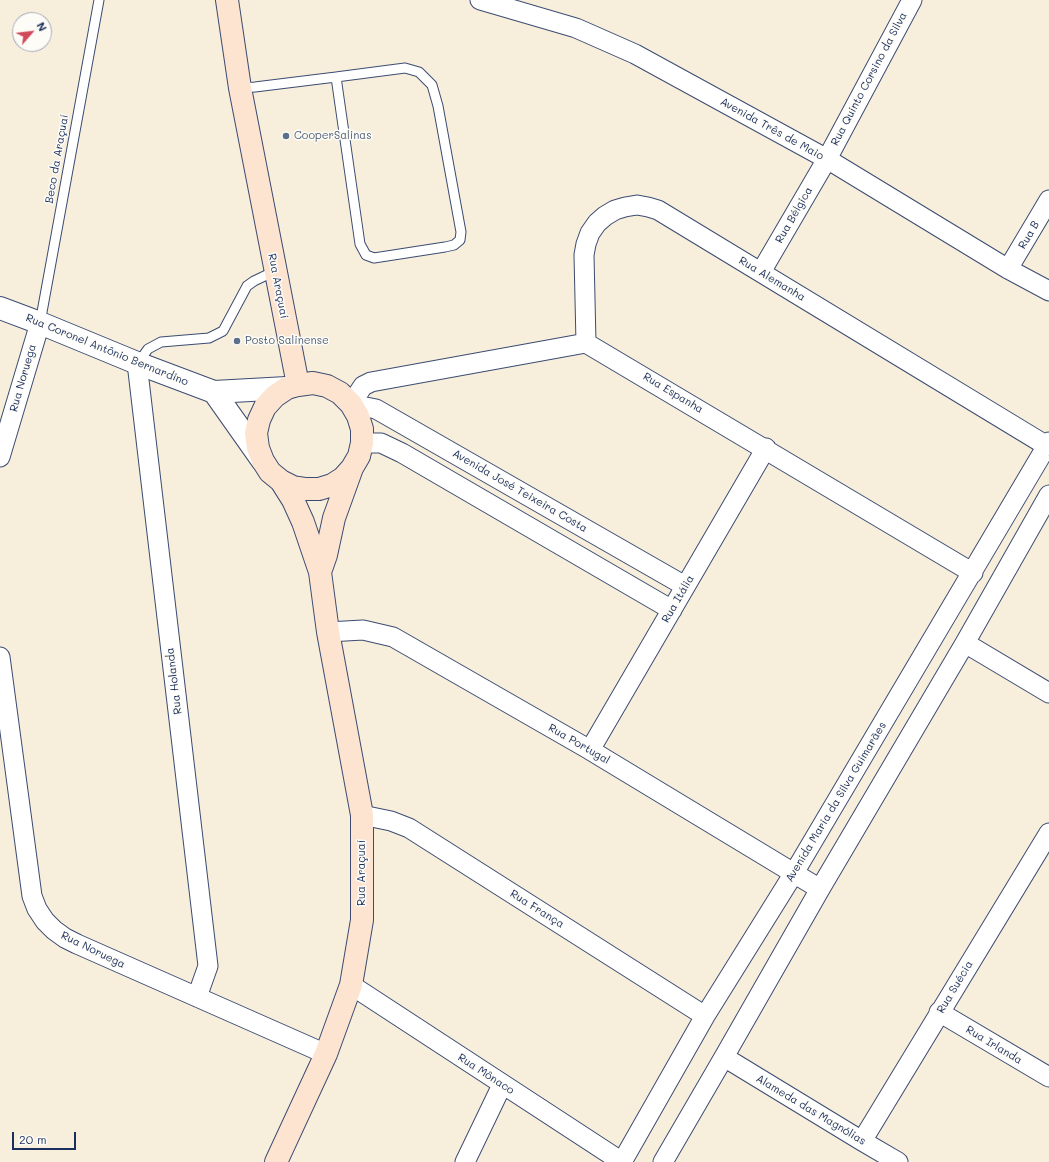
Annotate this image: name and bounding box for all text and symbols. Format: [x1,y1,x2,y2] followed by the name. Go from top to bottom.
[828,10,910,148] street label: Rua Quinto Corsino da Silva
[12,12,52,52] north arrow
[34,19,51,34] text: N
[718,95,826,163] street label: Avenida Três de Maio
[43,113,71,205] street label: Beco da Araçuaí
[294,129,371,143] place label: CooperSalinas
[281,131,291,141] marker: CooperSalinas
[773,184,815,246] street label: Rua Bélgica
[1016,219,1042,251] street label: Rua B
[265,252,291,320] street label: Rua Araçuaí
[736,254,808,304] street label: Rua Alemanha
[24,311,190,389] street label: Rua Coronel Antônio Bernardino
[245,334,329,348] place label: Posto Salinense
[232,336,242,346] marker: Posto Salinense
[7,343,39,413] street label: Rua Noruega
[641,370,705,416] street label: Rua Espanha
[450,447,590,535] street label: Avenida José Teixeira Costa
[659,573,697,625] street label: Rua Itália
[163,647,185,715] street label: Rua Holanda
[783,720,889,884] street label: Avenida Maria da Silva Guimarães
[546,721,612,767] street label: Rua Portugal
[355,840,369,906] street label: Rua Araçuaí
[507,887,567,931] street label: Rua França
[59,929,127,971] street label: Rua Noruega
[934,958,976,1016] street label: Rua Suécia
[963,1023,1025,1067] street label: Rua Irlanda
[455,1051,517,1097] street label: Rua Mônaco
[754,1072,868,1148] street label: Alameda das Magnólias
[14,1124,78,1150] scale bar
[19,1131,47,1147] text: 20 m

